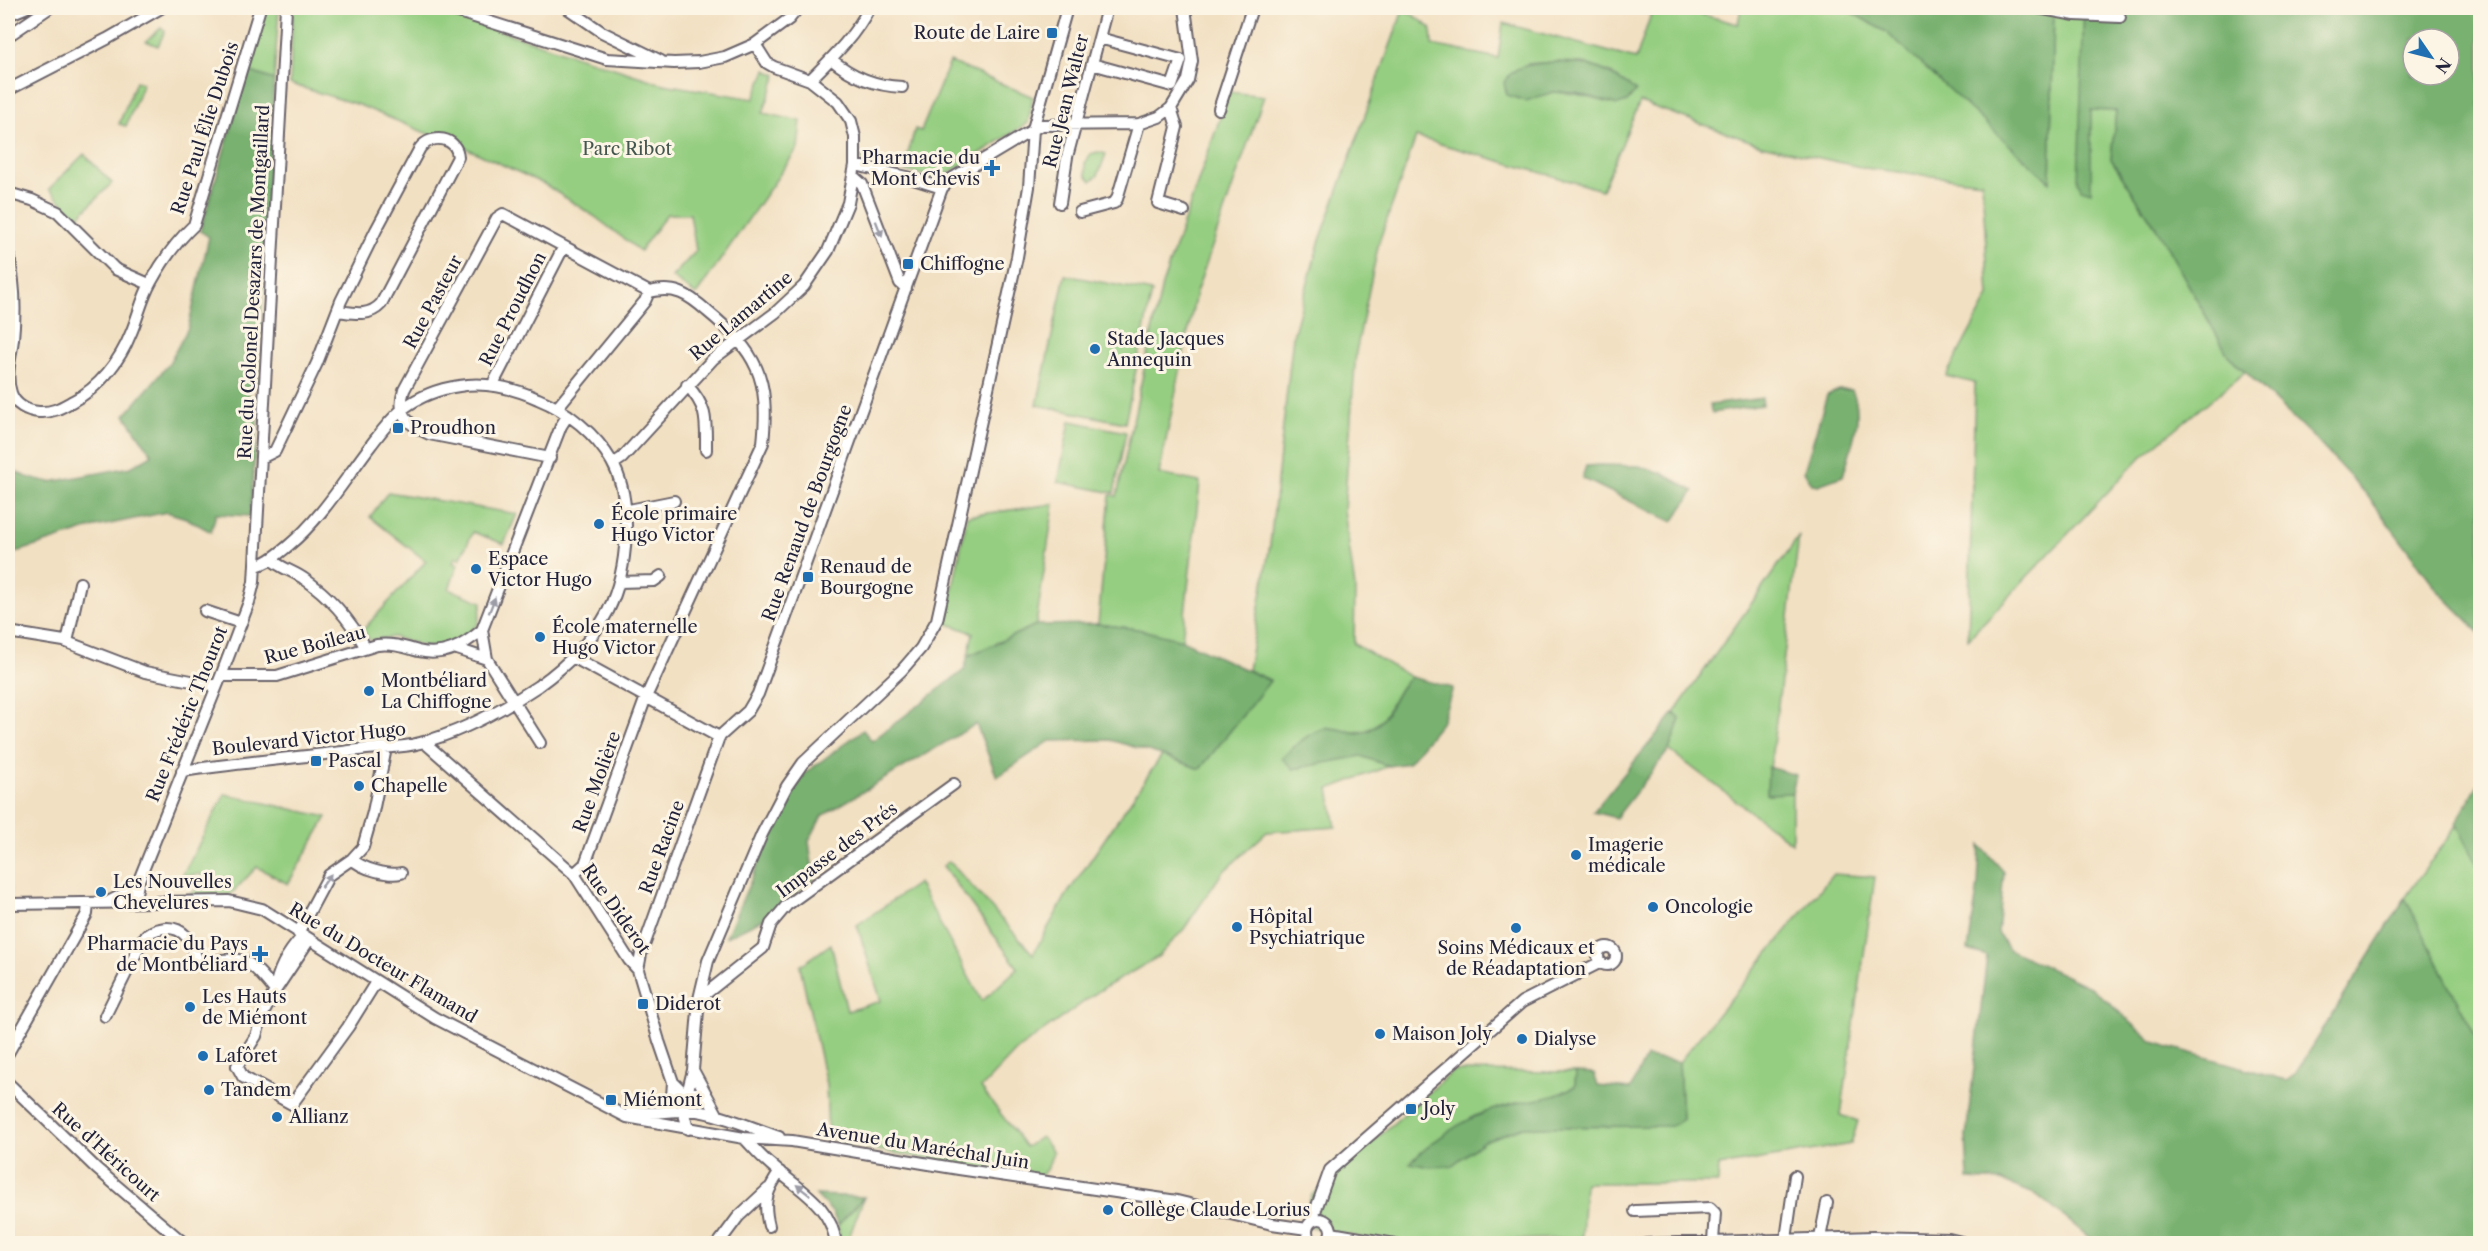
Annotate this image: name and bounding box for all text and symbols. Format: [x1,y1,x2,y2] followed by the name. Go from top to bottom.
[914,22,1040,44] place label: Route de Laire
[1045,26,1059,40] marker: Route de Laire
[2401,27,2461,87] north arrow
[1039,31,1093,170] street label: Rue Jean Walter
[166,38,243,217] street label: Rue Paul Élie Dubois
[2431,54,2455,77] text: N
[234,104,274,460] street label: Rue du Colonel Desazars de Montgaillard
[582,138,672,160] park label: Parc Ribot
[862,147,980,190] place label: Pharmacie du Mont Chevis
[985,161,999,175] marker: Pharmacie du Mont Chevis
[875,220,885,238] one-way arrow
[475,248,551,370] street label: Rue Proudhon
[399,251,467,353] street label: Rue Pasteur
[920,253,1005,275] place label: Chiffogne
[901,257,915,271] marker: Chiffogne
[685,267,797,365] street label: Rue Lamartine
[1106,328,1224,371] place label: Stade Jacques Annequin
[1088,342,1102,356] marker: Stade Jacques Annequin
[757,402,857,624] street label: Rue Renaud de Bourgogne
[410,417,496,439] place label: Proudhon
[391,421,405,435] marker: Proudhon
[611,502,737,546] place label: École primaire Hugo Victor
[592,517,606,531] marker: École primaire Hugo Victor
[487,548,592,591] place label: Espace Victor Hugo
[820,556,913,599] place label: Renaud de Bourgogne
[469,562,483,576] marker: Espace Victor Hugo
[801,570,815,584] marker: Renaud de Bourgogne
[487,596,497,614] one-way arrow
[552,615,698,659] place label: École maternelle Hugo Victor
[262,621,368,669] street label: Rue Boileau
[142,622,233,805] street label: Rue Frédéric Thourot
[533,630,547,644] marker: École maternelle Hugo Victor
[381,670,492,713] place label: Montbéliard La Chiffogne
[362,684,376,698] marker: Montbéliard La Chiffogne
[211,718,407,760] street label: Boulevard Victor Hugo
[568,728,626,836] street label: Rue Molière
[328,750,381,772] place label: Pascal
[309,754,323,768] marker: Pascal
[371,775,448,797] place label: Chapelle
[352,779,366,793] marker: Chapelle
[635,797,689,897] street label: Rue Racine
[772,797,902,903] street label: Impasse des Prés
[1588,834,1666,877] place label: Imagerie médicale
[1569,848,1583,862] marker: Imagerie médicale
[577,860,655,959] street label: Rue Diderot
[113,871,232,914] place label: Les Nouvelles Chevelures
[319,874,331,889] one-way arrow
[94,885,108,899] marker: Les Nouvelles Chevelures
[1665,896,1753,918] place label: Oncologie
[285,898,481,1028] street label: Rue du Docteur Flamand
[1646,900,1660,914] marker: Oncologie
[1249,906,1365,949] place label: Hôpital Psychiatrique
[1230,920,1244,934] marker: Hôpital Psychiatrique
[1509,921,1523,935] marker: Soins Médicaux et de Réadaptation
[87,933,248,976] place label: Pharmacie du Pays de Montbéliard
[1437,937,1595,980] place label: Soins Médicaux et de Réadaptation
[253,947,267,961] marker: Pharmacie du Pays de Montbéliard
[202,986,308,1029] place label: Les Hauts de Miémont
[655,993,721,1015] place label: Diderot
[636,997,650,1011] marker: Diderot
[183,1000,197,1014] marker: Les Hauts de Miémont
[1392,1023,1493,1045] place label: Maison Joly
[1373,1027,1387,1041] marker: Maison Joly
[1534,1028,1596,1050] place label: Dialyse
[1515,1032,1529,1046] marker: Dialyse
[215,1045,278,1067] place label: Lafôret
[196,1049,210,1063] marker: Lafôret
[221,1079,292,1101] place label: Tandem
[202,1083,216,1097] marker: Tandem
[623,1089,703,1111] place label: Miémont
[604,1093,618,1107] marker: Miémont
[47,1098,165,1207] street label: Rue d'Héricourt
[1420,1098,1456,1120] place label: Joly
[1404,1102,1418,1116] marker: Joly
[288,1106,349,1128] place label: Allianz
[270,1110,284,1124] marker: Allianz
[814,1118,1031,1174] street label: Avenue du Maréchal Juin
[795,1184,811,1197] one-way arrow
[1120,1199,1310,1221] place label: Collège Claude Lorius
[1101,1203,1115,1217] marker: Collège Claude Lorius

